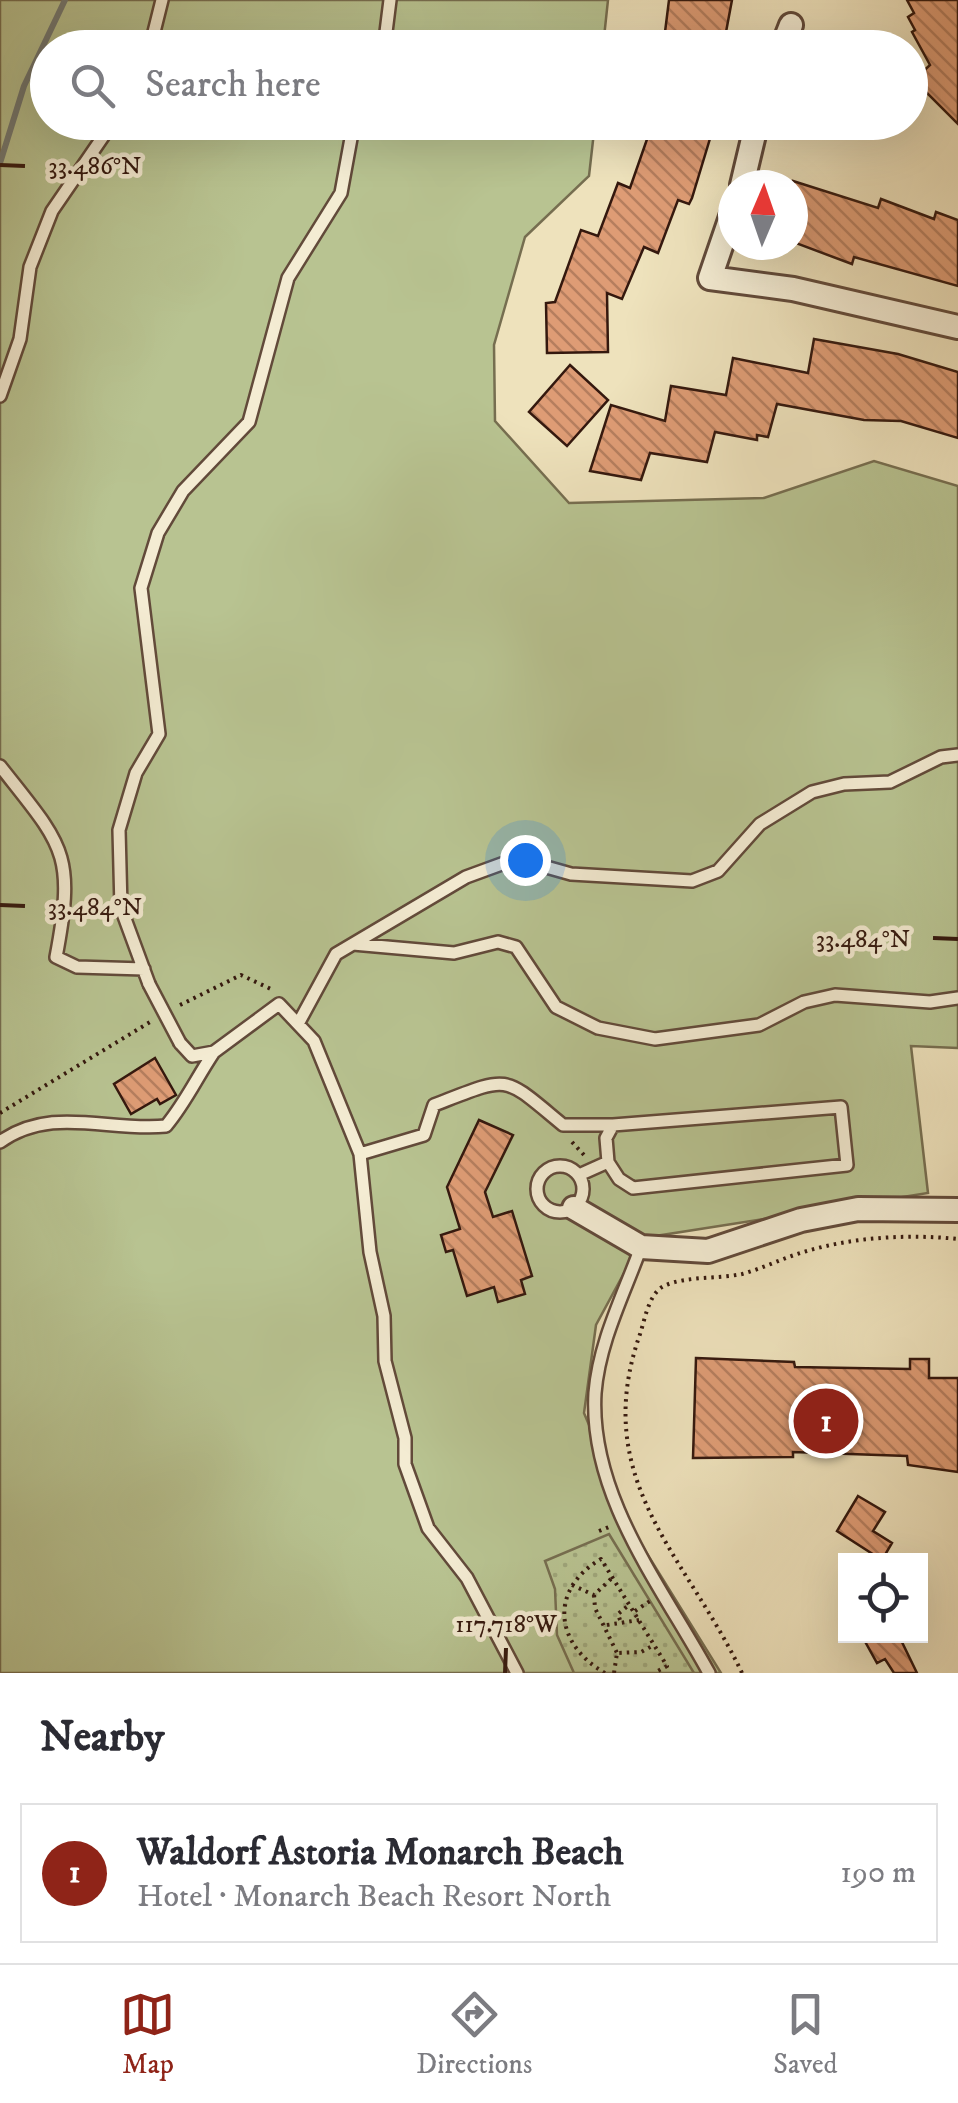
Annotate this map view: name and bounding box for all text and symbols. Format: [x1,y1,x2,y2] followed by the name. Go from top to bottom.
[30,30,928,140] search box
[65,58,120,113] icon: search
[145,61,321,109] text: Search here
[48,151,142,182] text: 33.486°N
[718,170,808,260] north arrow
[500,835,551,886] your location
[48,892,142,923] text: 33.484°N
[816,924,910,955] text: 33.484°N
[794,1384,858,1458] pin: 1
[838,1553,928,1643] map controls
[838,1553,928,1643] button: locate
[455,1609,558,1640] text: 117.718°W
[40,1712,164,1764] text: Nearby
[137,1829,624,1877] text: Waldorf Astoria Monarch Beach
[69,1853,80,1893] text: 1
[840,1853,916,1893] text: 190 m
[137,1877,611,1917] text: Hotel · Monarch Beach Resort North
[120,1987,175,2082] tab: Map
[416,1987,532,2082] tab: Directions
[773,1987,838,2082] tab: Saved

